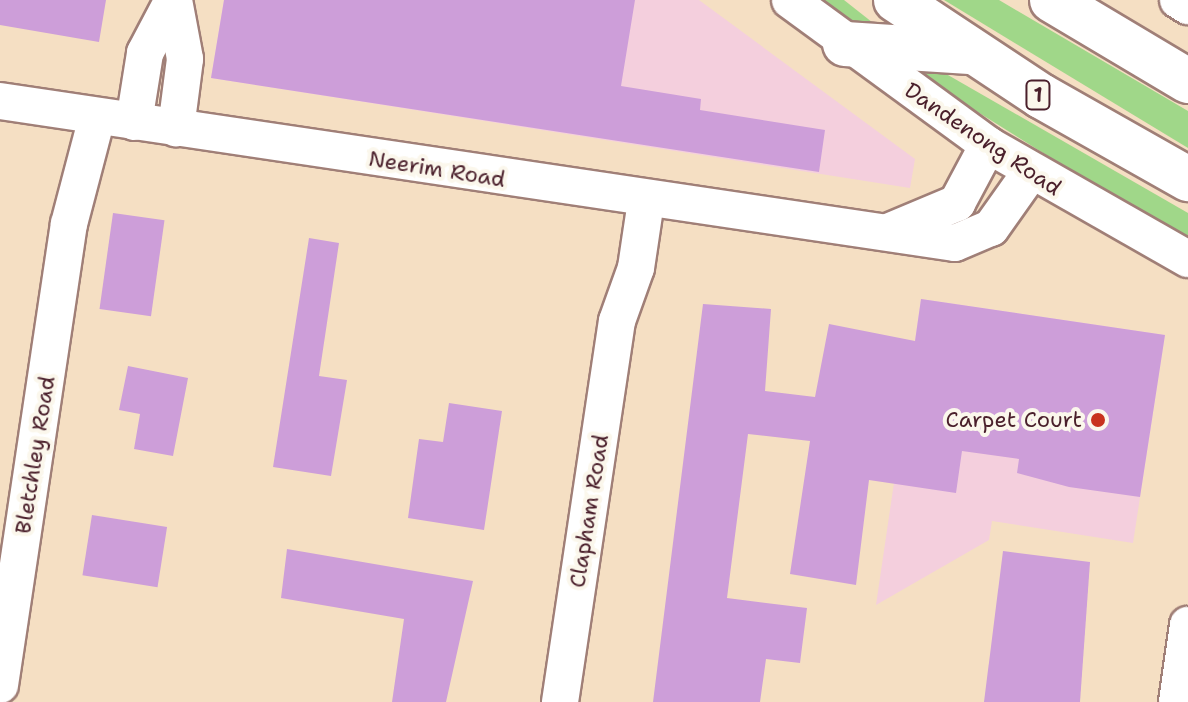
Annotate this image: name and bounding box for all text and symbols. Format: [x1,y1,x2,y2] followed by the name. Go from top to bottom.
[900,77,1066,201] street label: Dandenong Road
[1024,79,1052,111] road number: 1
[367,145,507,193] street label: Neerim Road
[9,374,61,536] street label: Bletchley Road
[946,407,1082,433] place label: Carpet Court
[1089,411,1107,429] marker: Carpet Court
[564,433,614,589] street label: Clapham Road

